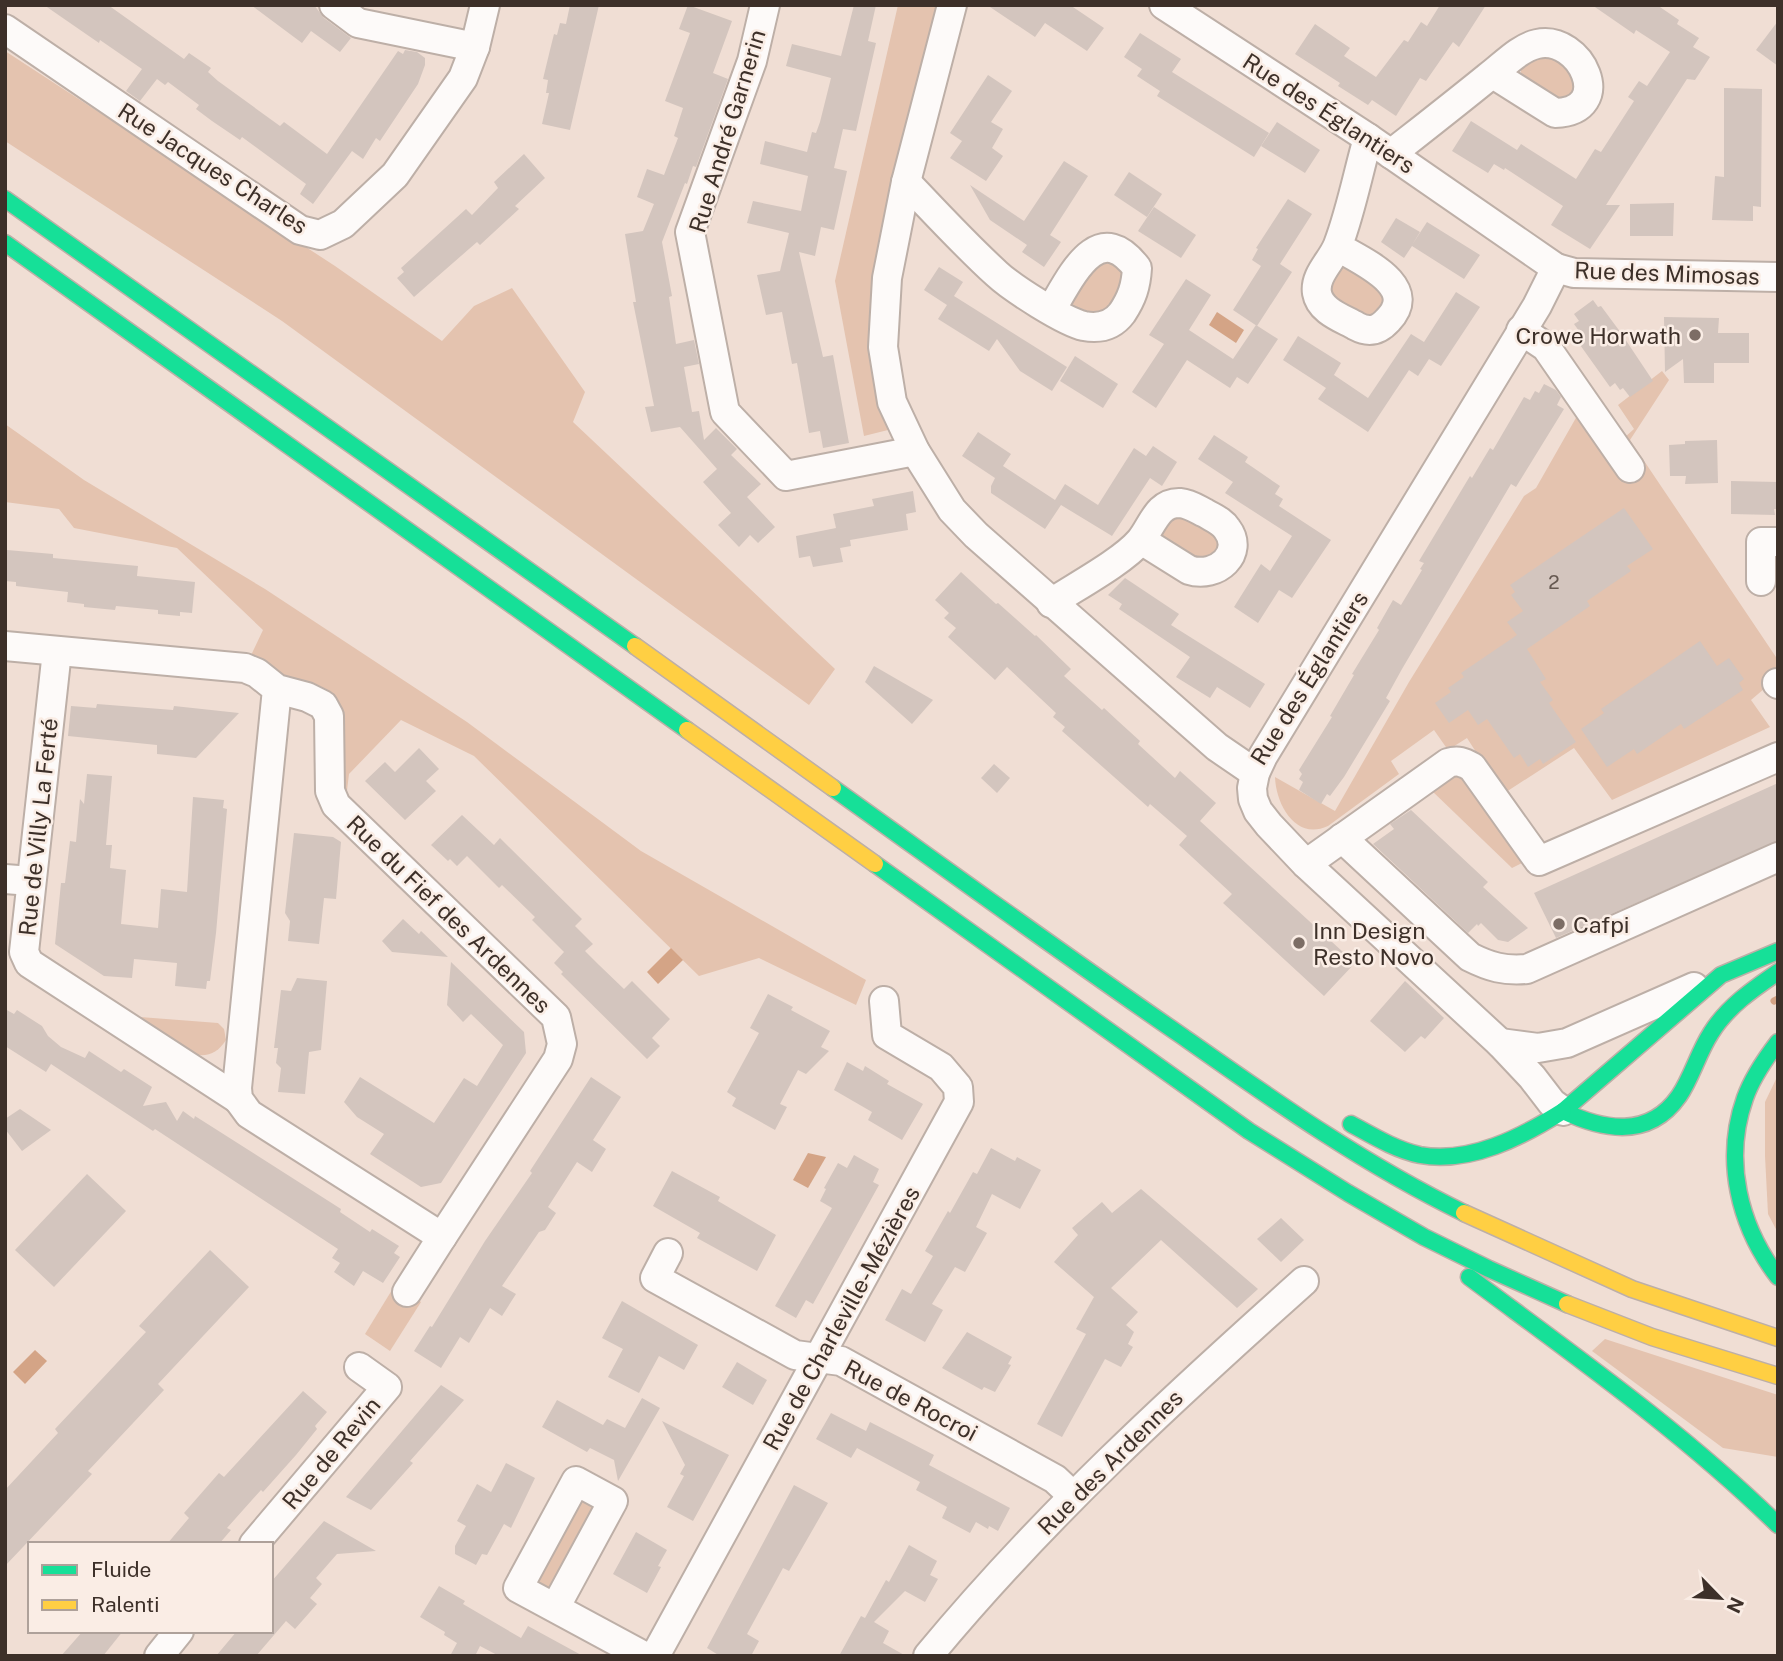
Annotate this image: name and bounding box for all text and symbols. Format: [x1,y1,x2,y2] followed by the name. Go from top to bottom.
[683,26,771,236] street label: Rue André Garnerin
[1238,47,1420,179] street label: Rue des Églantiers
[113,97,313,239] street label: Rue Jacques Charles
[1574,256,1760,290] street label: Rue des Mimosas
[1515,322,1681,349] place label: Crowe Horwath
[1687,327,1703,343] marker: Crowe Horwath
[1548,571,1560,593] house number: 2
[1245,586,1373,770] street label: Rue des Églantiers
[13,717,63,937] street label: Rue de Villy La Ferté
[342,810,556,1018] street label: Rue du Fief des Ardennes
[1573,911,1630,938] place label: Cafpi
[1551,916,1567,932] marker: Cafpi
[1313,917,1434,970] place label: Inn Design Resto Novo
[1291,935,1307,951] marker: Inn Design Resto Novo
[757,1181,925,1455] street label: Rue de Charleville-Mézières
[840,1354,982,1446] street label: Rue de Rocroi
[1032,1384,1188,1540] street label: Rue des Ardennes
[276,1392,386,1514] street label: Rue de Revin
[28,1542,273,1633] legend
[91,1557,151,1582] text: Fluide
[1685,1563,1755,1633] north arrow
[91,1592,159,1617] text: Ralenti
[1722,1594,1749,1617] text: N

